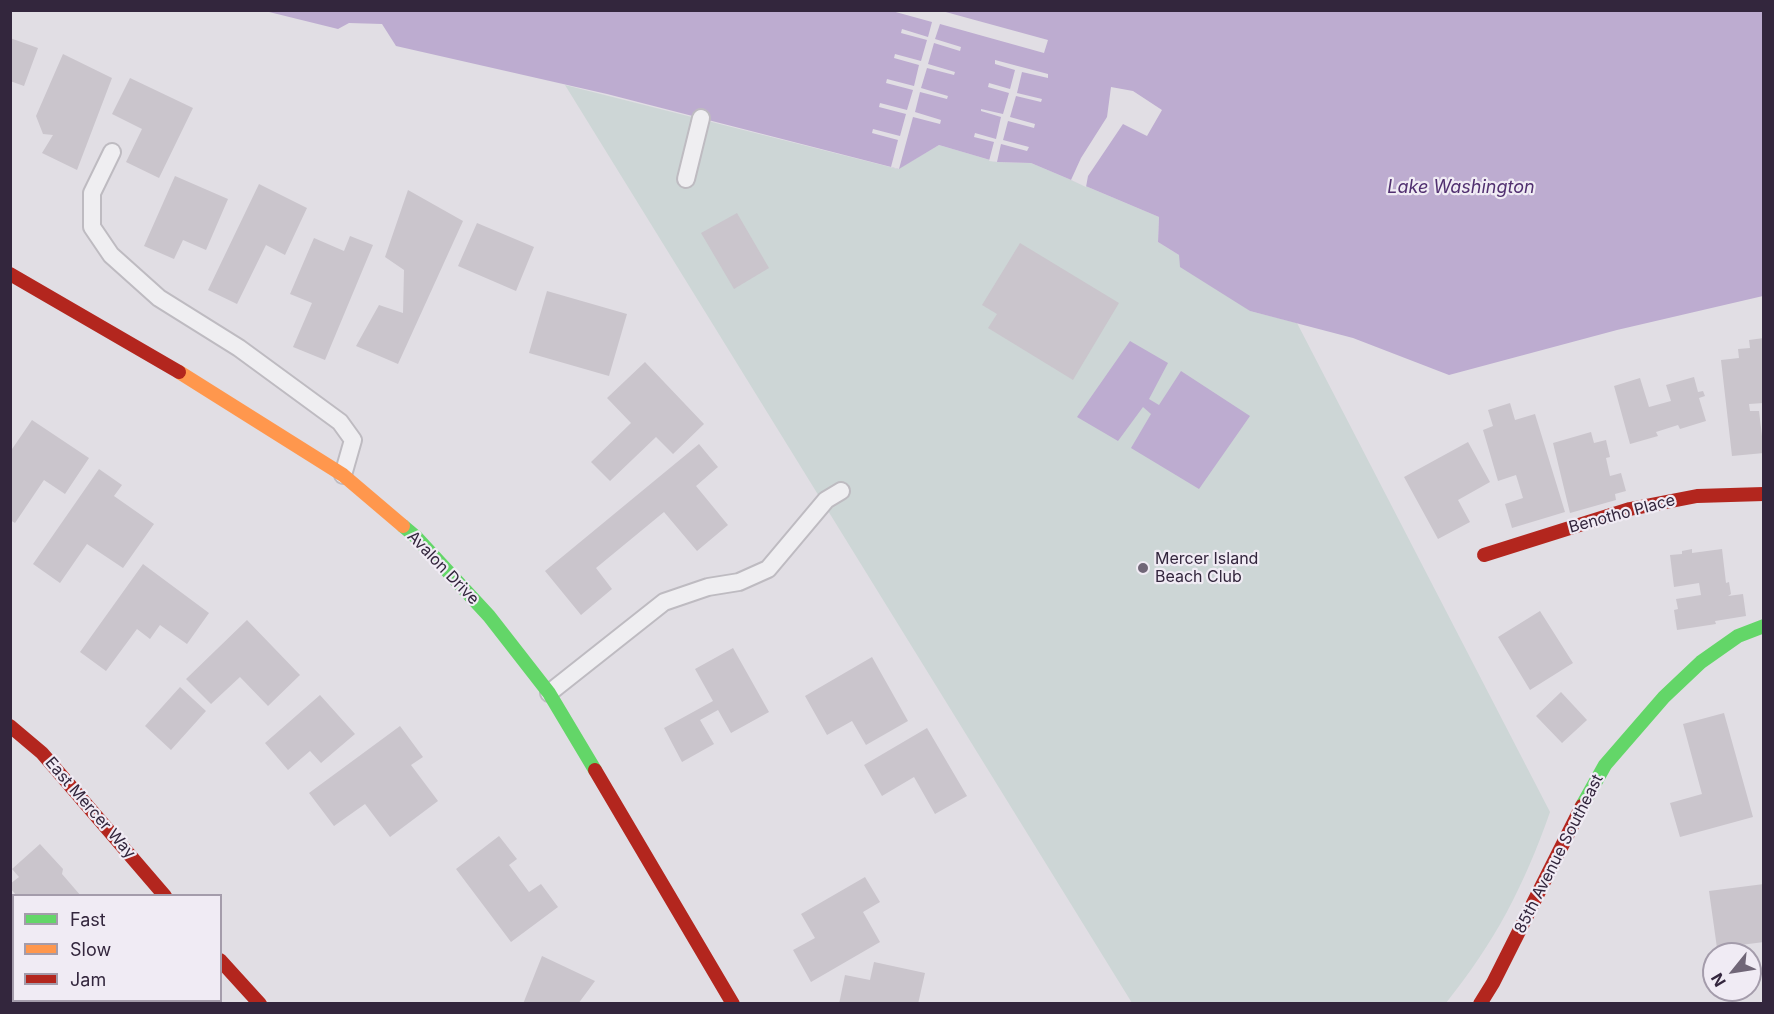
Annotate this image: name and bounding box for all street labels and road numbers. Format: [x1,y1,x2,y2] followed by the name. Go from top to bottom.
[1567,491,1677,537] street label: Benotho Place
[403,527,483,609] street label: Avalon Drive
[41,753,139,863] street label: East Mercer Way
[1511,771,1607,937] street label: 85th Avenue Southeast

